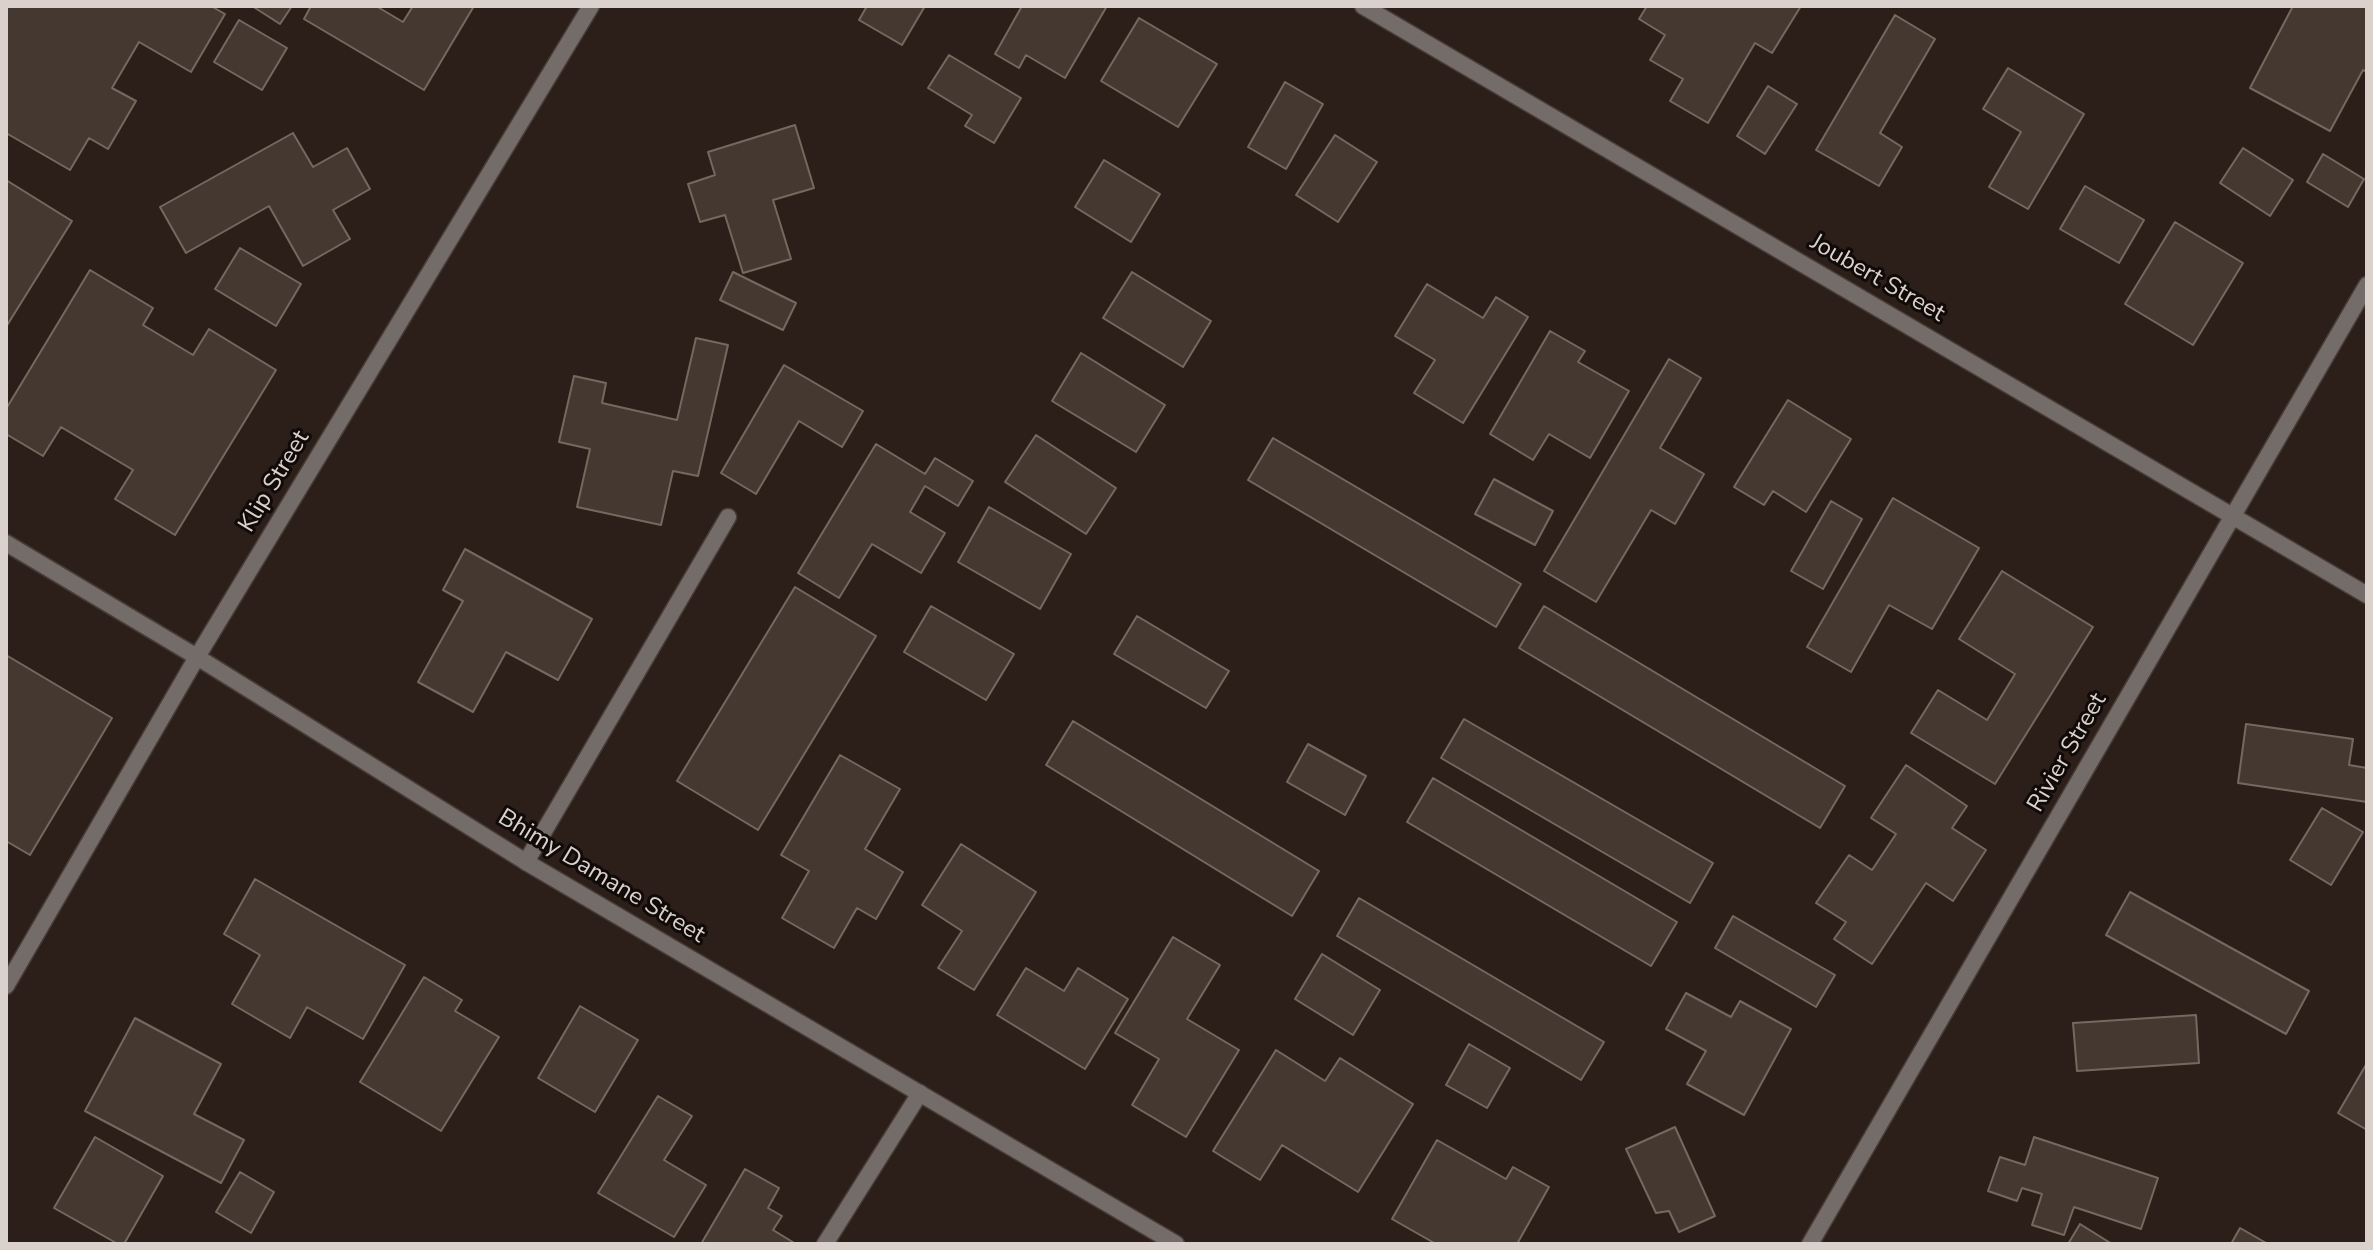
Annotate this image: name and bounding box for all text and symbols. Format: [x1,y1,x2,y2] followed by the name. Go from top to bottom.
[1805,229,1949,329] street label: Joubert Street
[233,426,317,538] street label: Klip Street
[2022,688,2114,818] street label: Rivier Street
[492,804,710,950] street label: Bhimy Damane Street

